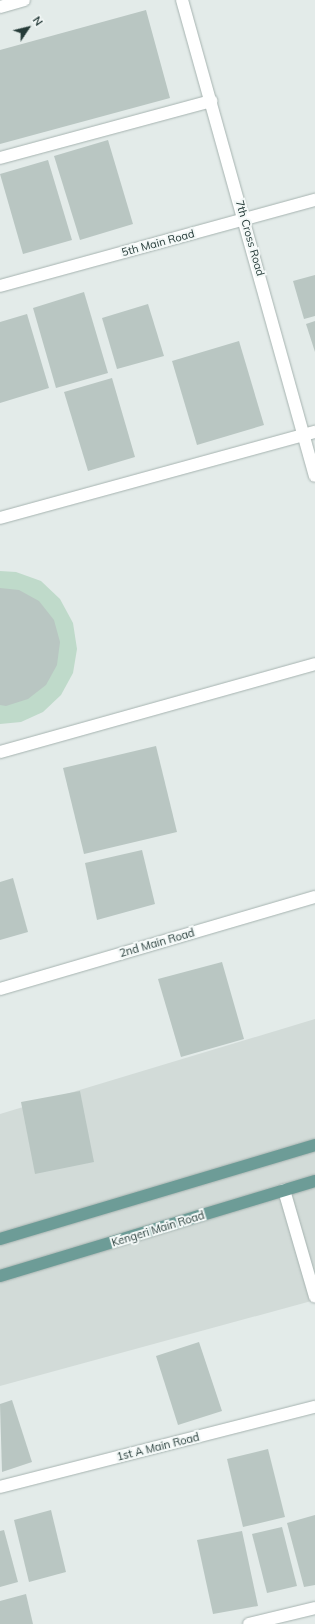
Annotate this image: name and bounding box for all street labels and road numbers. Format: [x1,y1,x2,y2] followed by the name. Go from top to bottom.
[233,199,267,277] street label: 7th Cross Road
[120,227,196,259] street label: 5th Main Road
[118,926,196,960] street label: 2nd Main Road
[110,1209,206,1249] street label: Kengeri Main Road
[115,1430,201,1464] street label: 1st A Main Road

